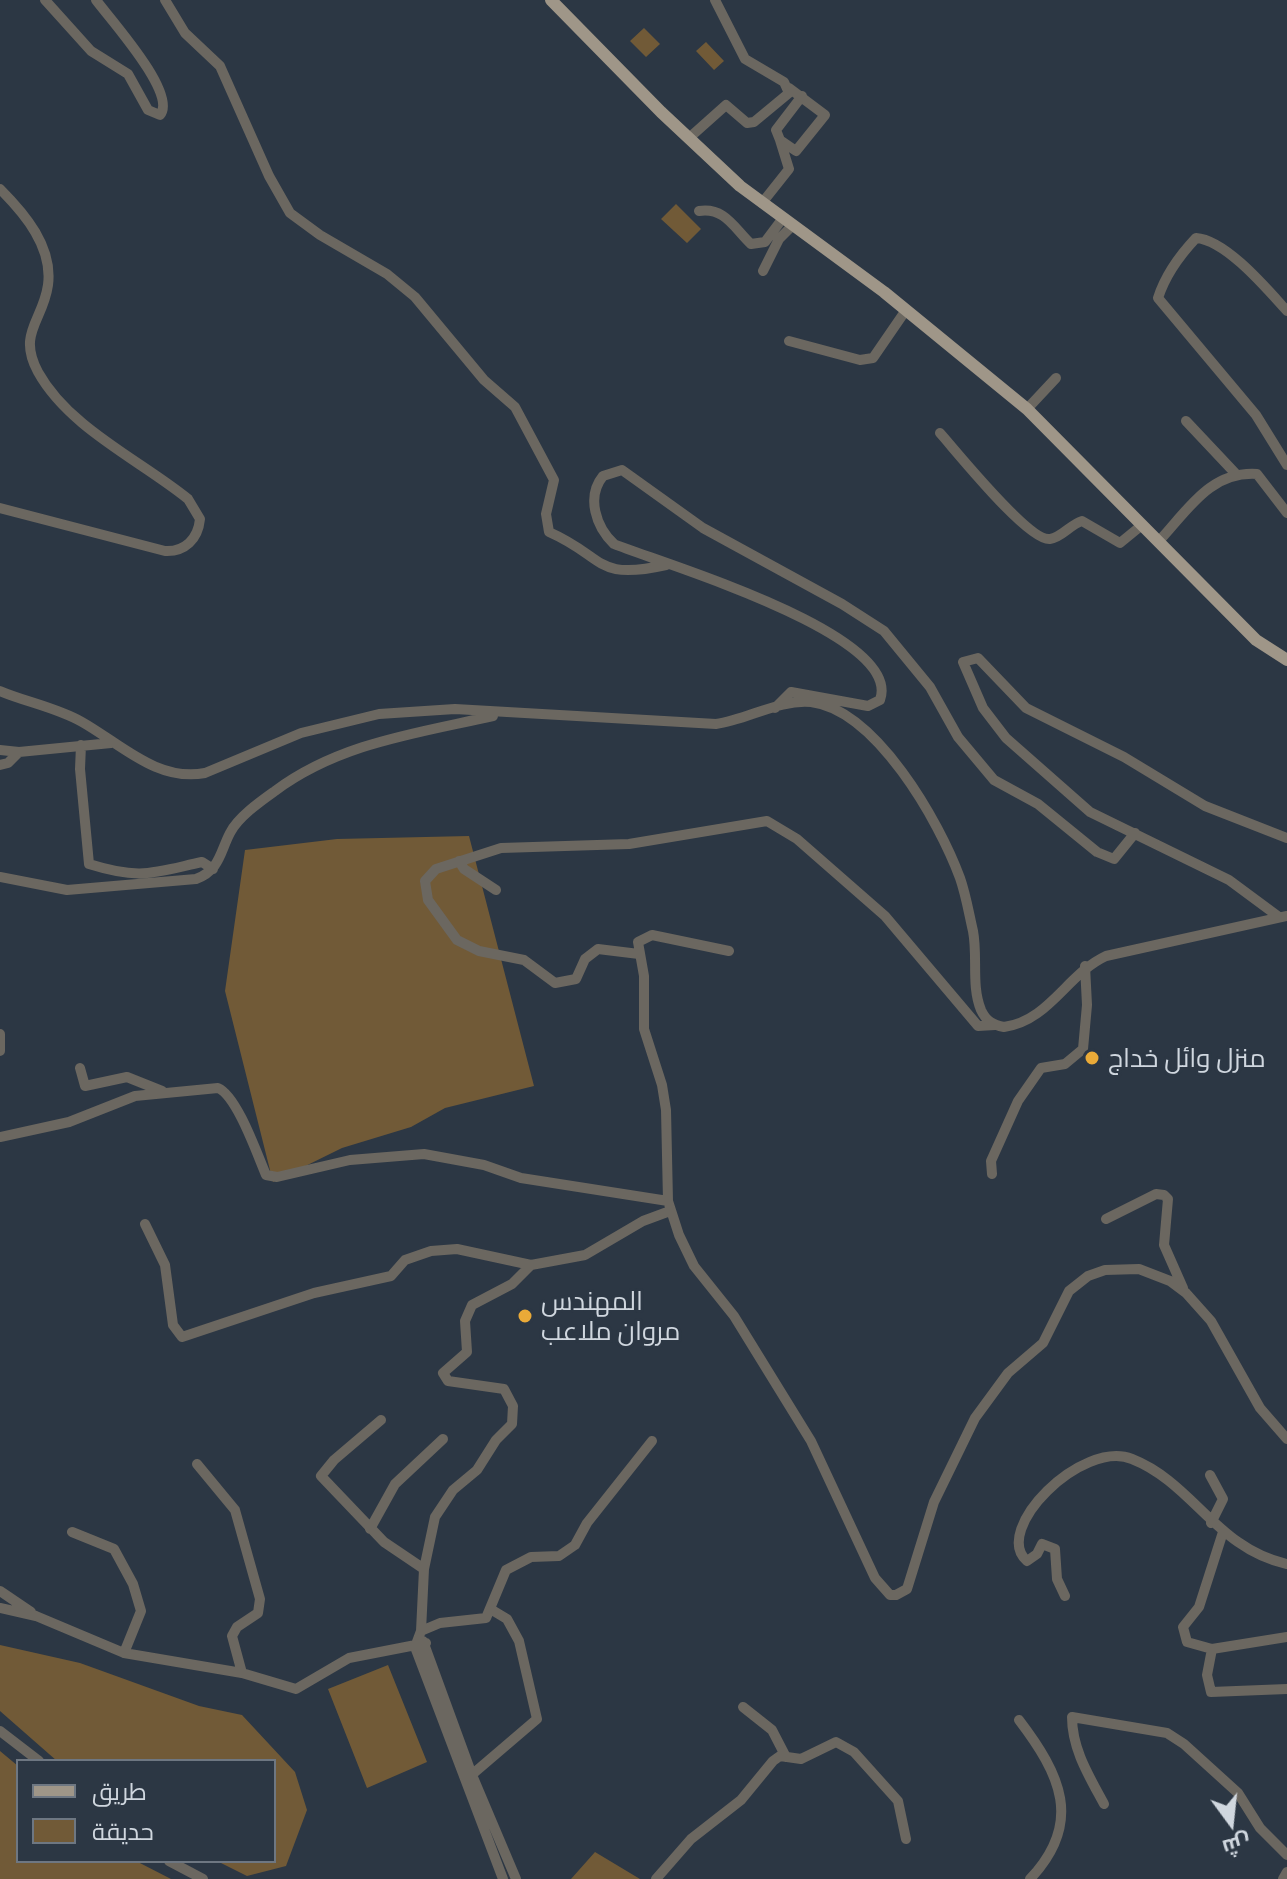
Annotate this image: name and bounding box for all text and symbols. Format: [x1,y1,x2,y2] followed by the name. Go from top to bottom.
[1108,1042,1266,1074] place label: منزل وائل خداج
[1083,1049,1101,1067] marker: منزل وائل خداج
[541,1285,681,1346] place label: المهندس مروان ملاعب
[516,1307,534,1325] marker: المهندس مروان ملاعب
[16,1759,276,1863] legend
[92,1776,147,1805] text: طريق
[1191,1783,1271,1863] north arrow
[92,1816,154,1845] text: حديقة
[1220,1830,1254,1862] text: ش

